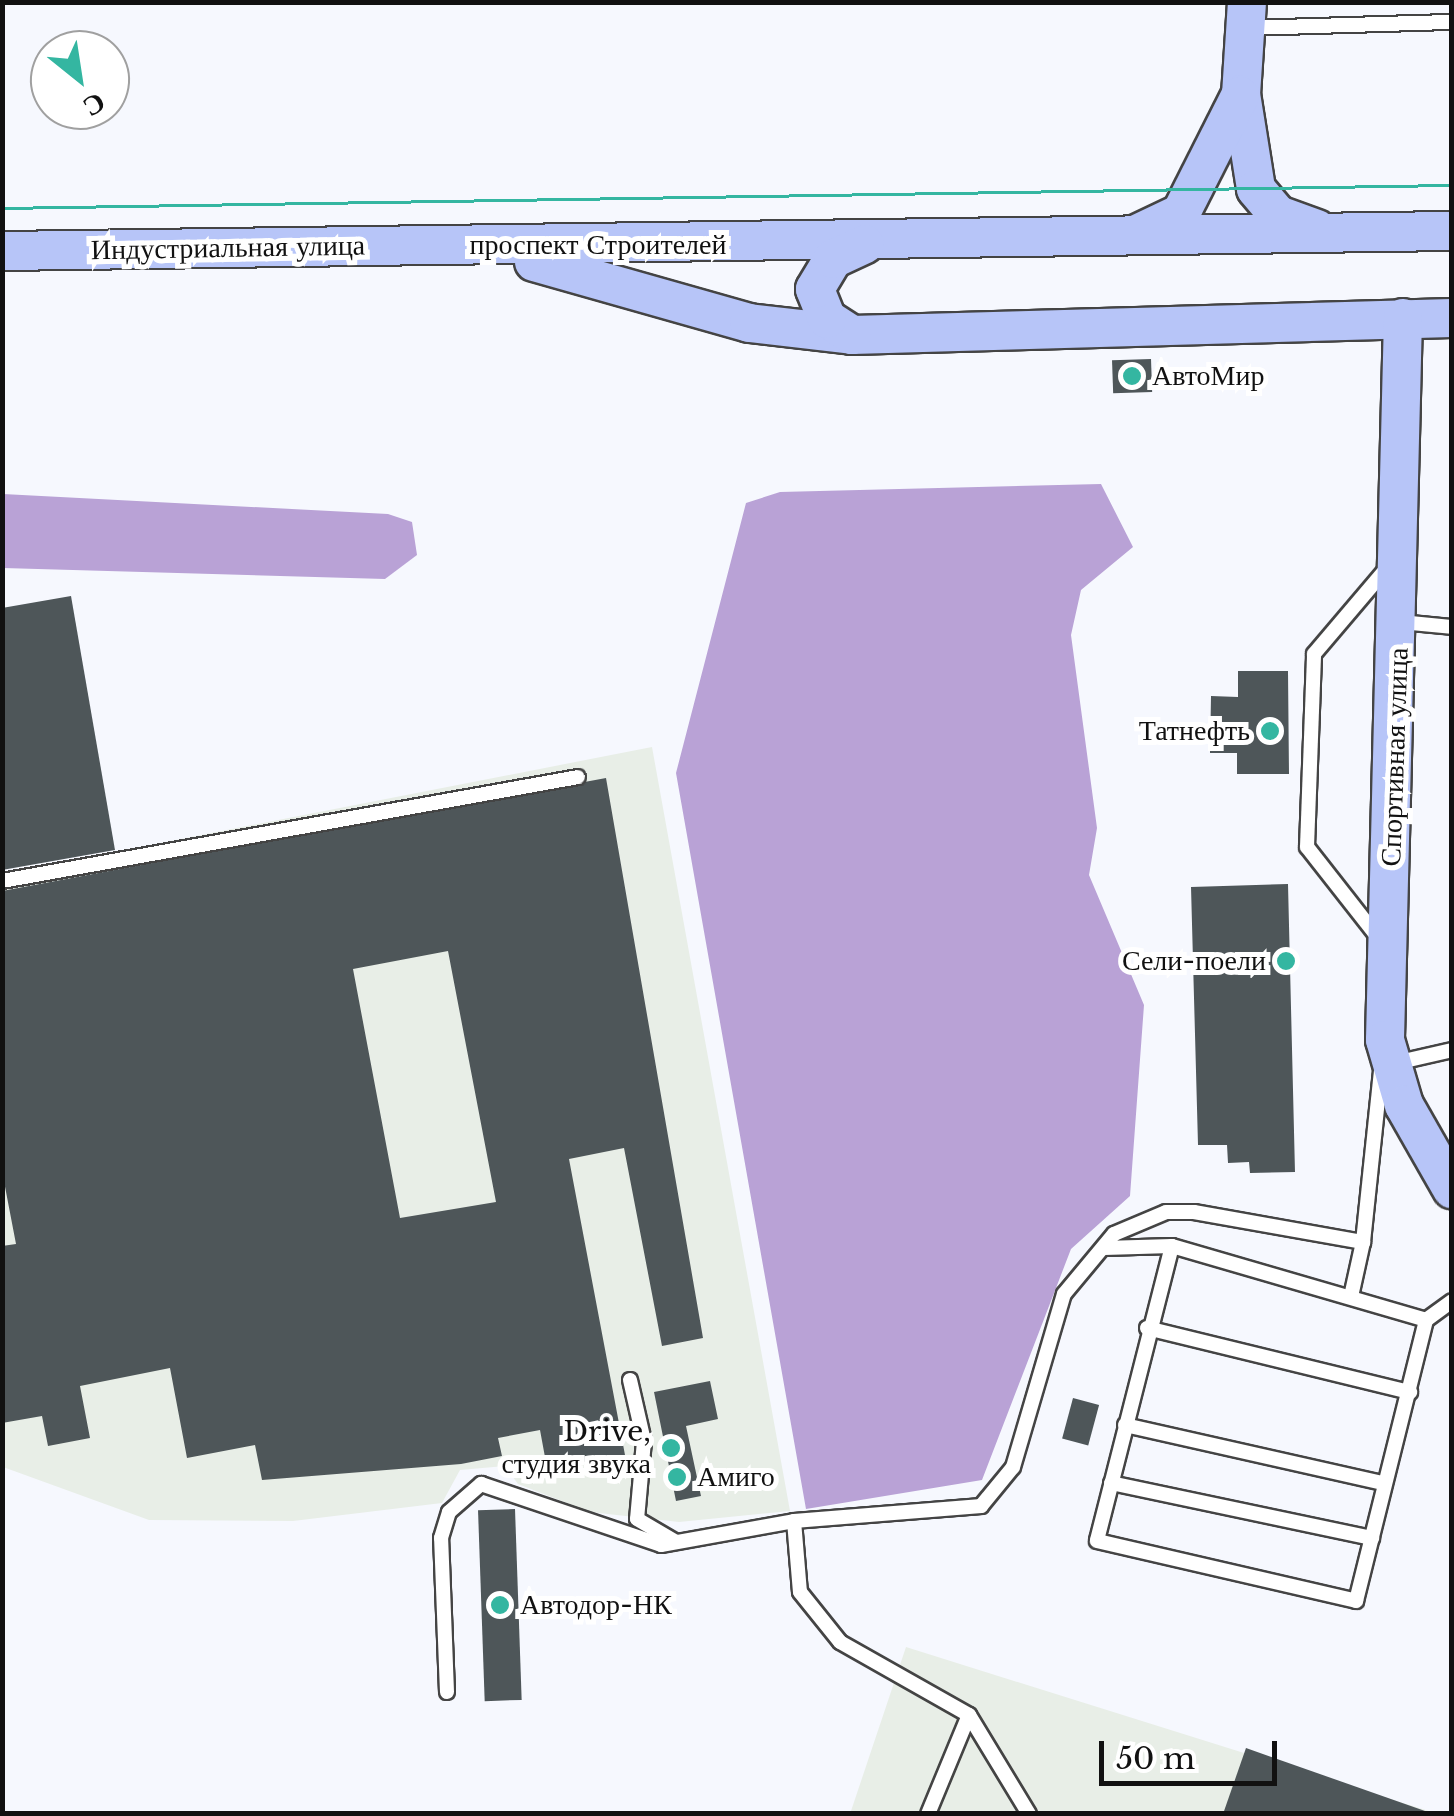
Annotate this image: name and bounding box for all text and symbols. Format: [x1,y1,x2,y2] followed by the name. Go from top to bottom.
[30,30,130,130] north arrow
[77,84,112,125] text: С
[470,228,726,262] street label: проспект Строителей
[91,229,365,267] street label: Индустриальная улица
[1152,359,1264,393] place label: АвтоМир
[1121,365,1143,387] marker: АвтоМир
[1374,647,1416,867] street label: Спортивная улица
[1139,714,1250,748] place label: Татнефть
[1259,720,1281,742] marker: Татнефть
[1122,944,1266,978] place label: Сели-поели
[1275,950,1297,972] marker: Сели-поели
[501,1415,651,1481] place label: Drive, студия звука
[660,1437,682,1459] marker: Drive, студия звука
[697,1460,775,1494] place label: Амиго
[666,1466,688,1488] marker: Амиго
[520,1588,672,1622] place label: Автодор-НК
[489,1594,511,1616] marker: Автодор-НК
[1104,1721,1282,1783] scale bar
[1116,1740,1195,1777] text: 50 m

